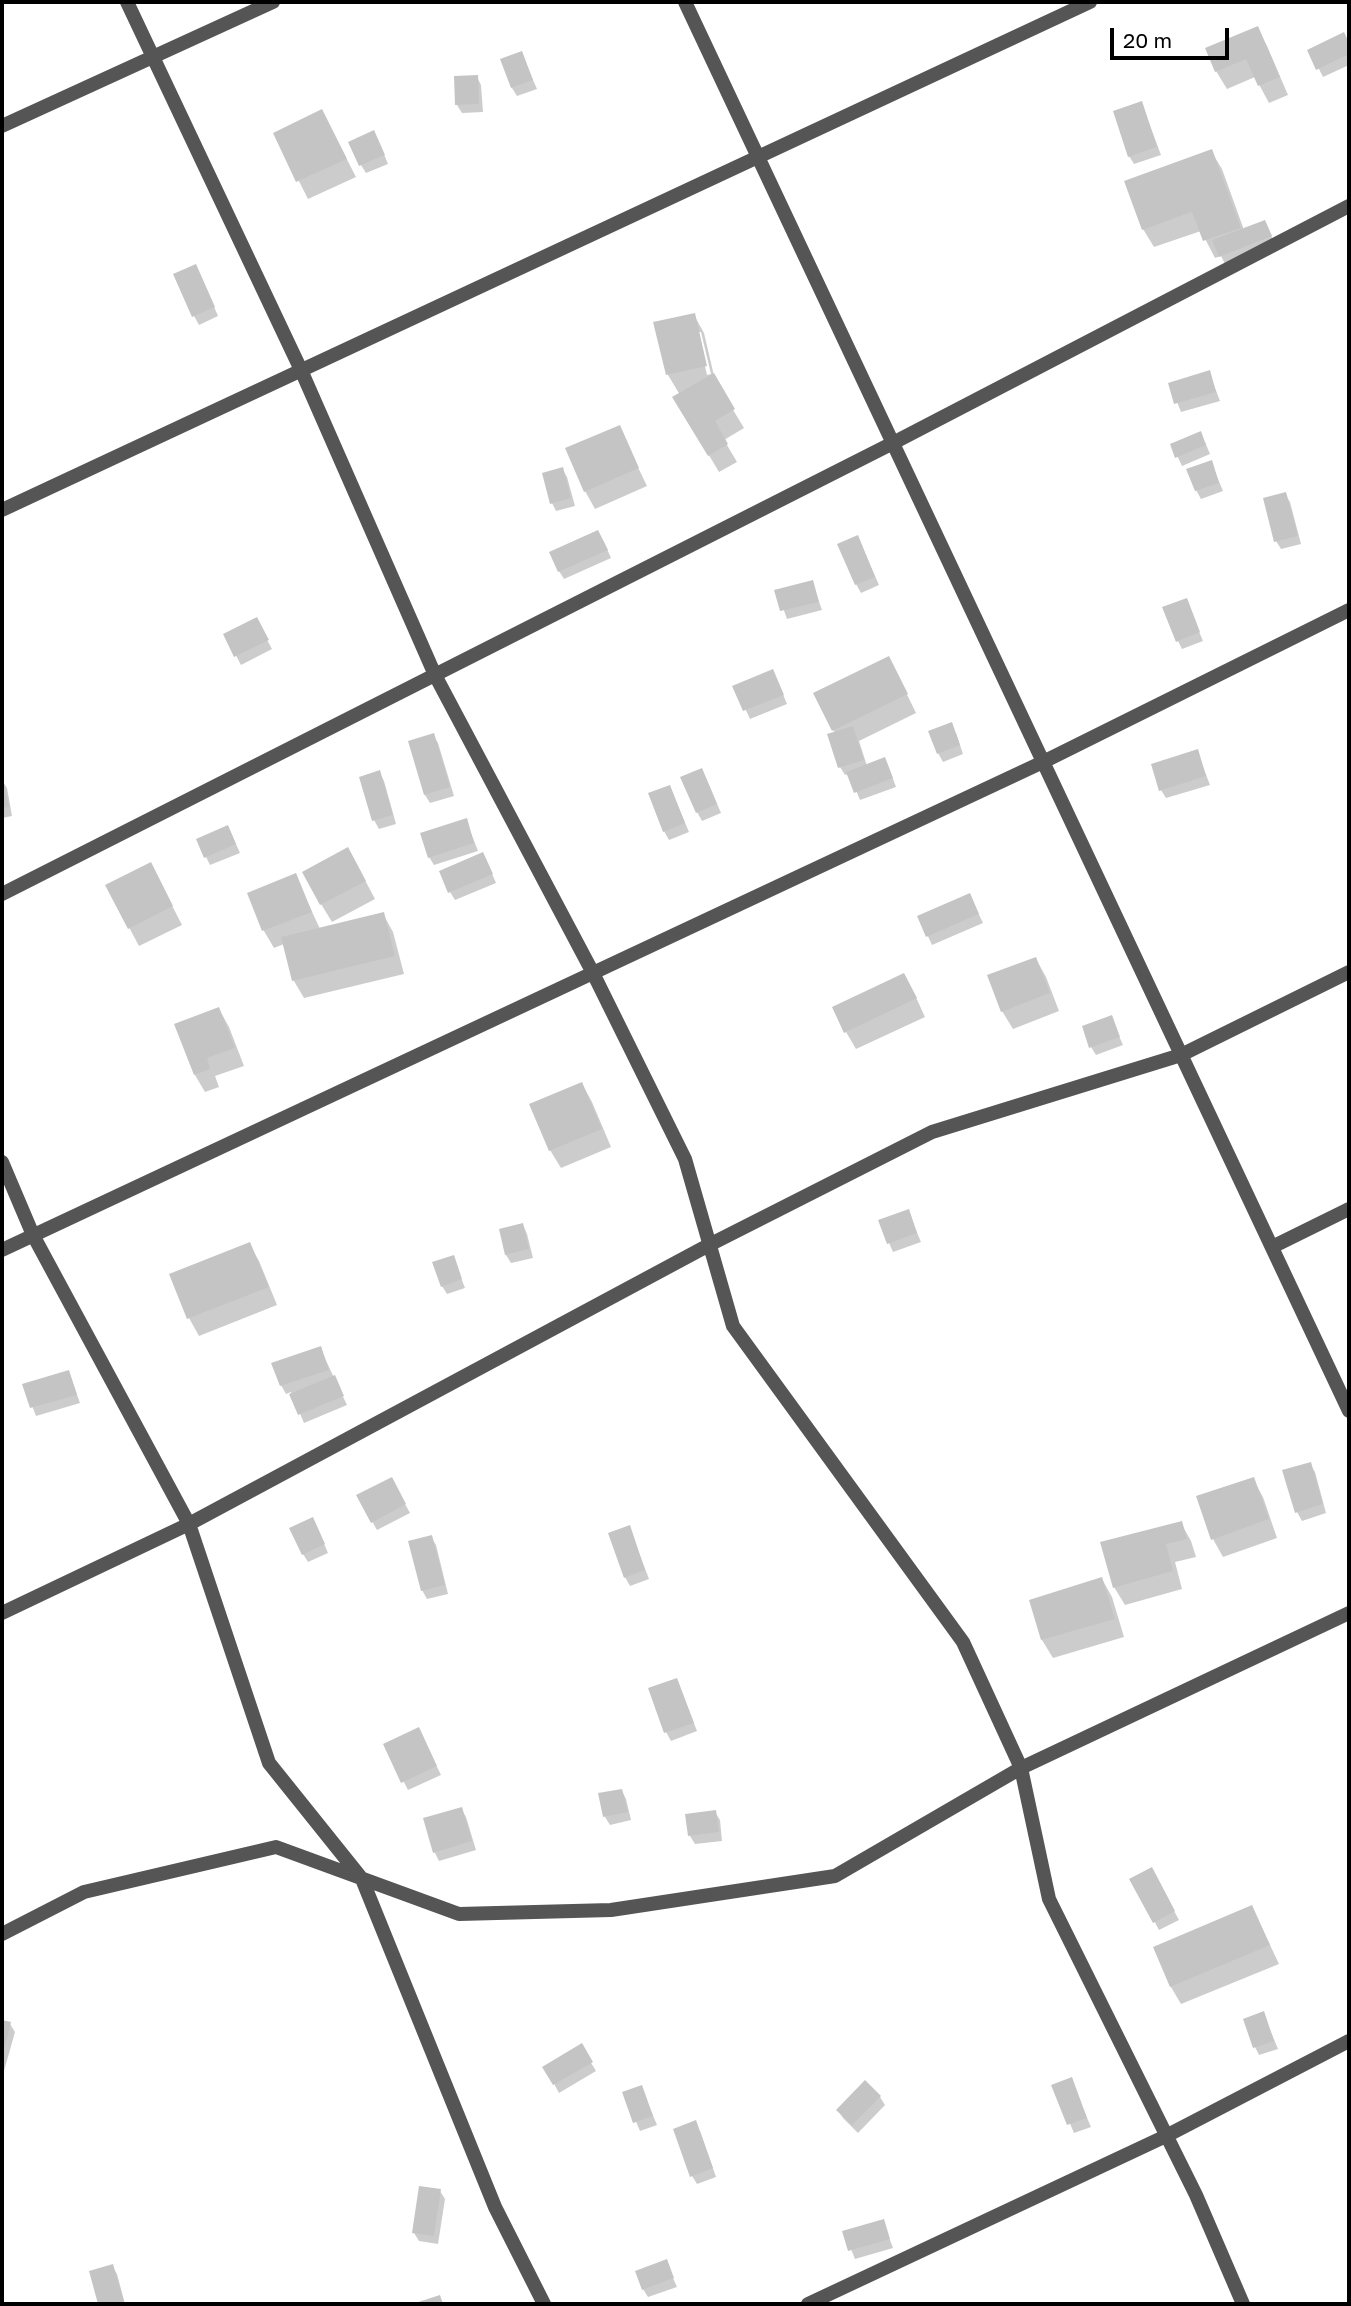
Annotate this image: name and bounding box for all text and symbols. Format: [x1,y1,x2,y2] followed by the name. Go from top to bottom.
[1113,14,1232,58] scale bar
[1123,27,1172,53] text: 20 m

